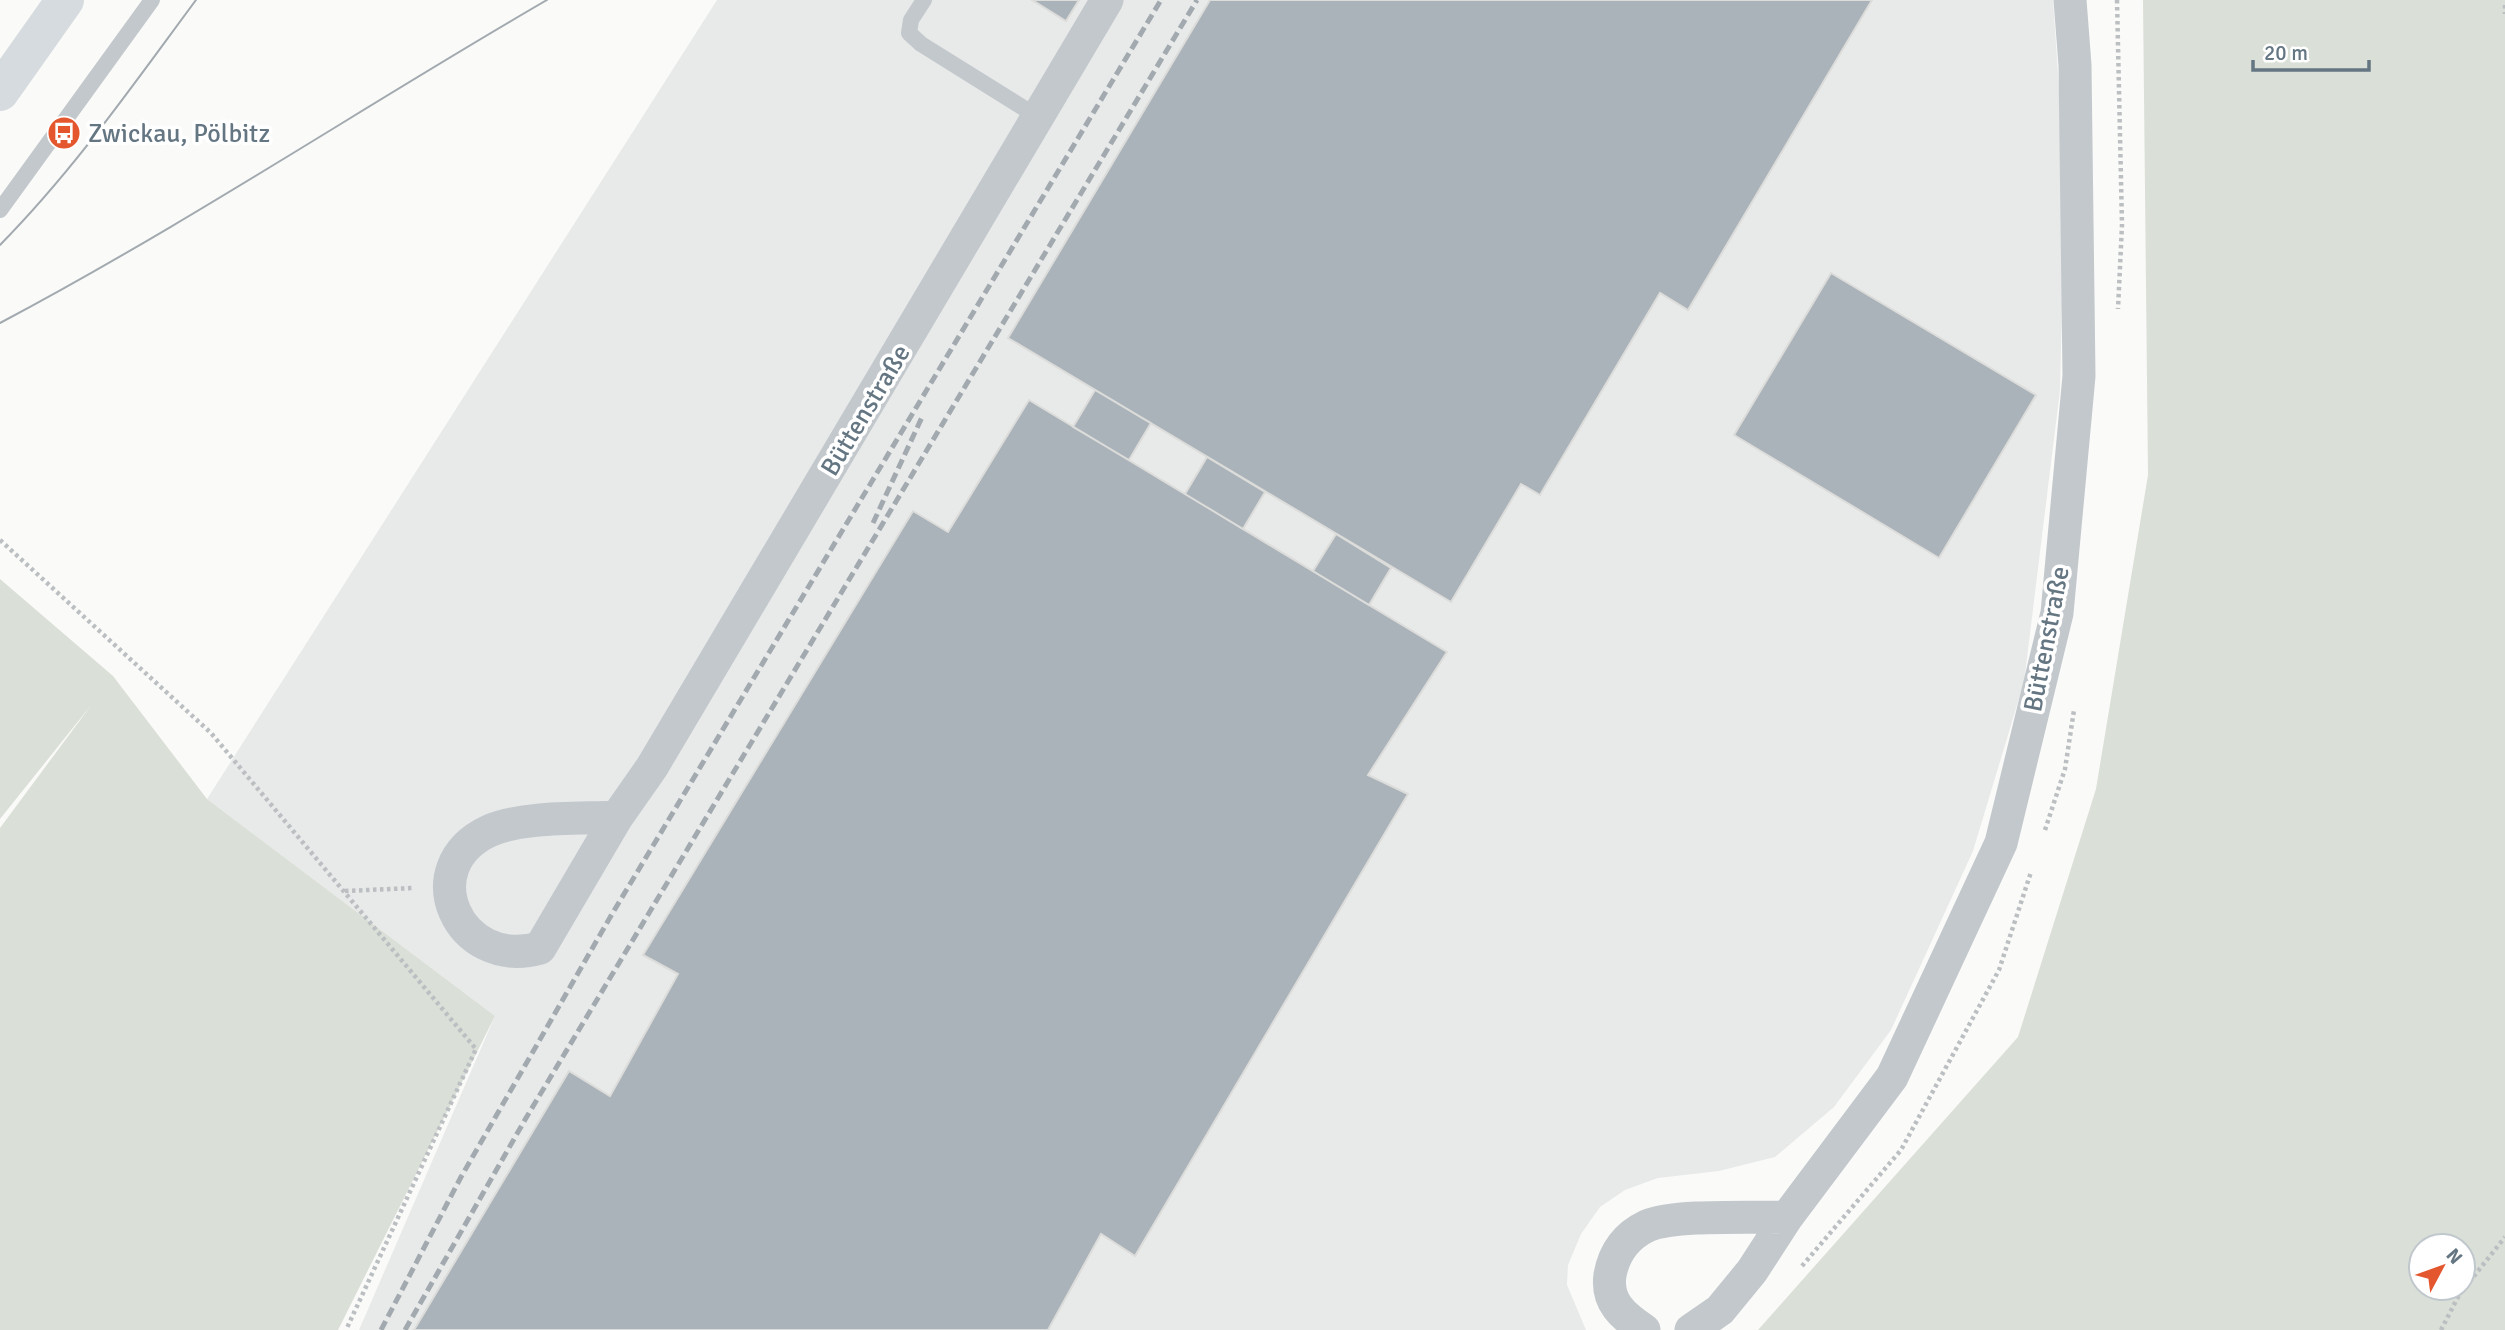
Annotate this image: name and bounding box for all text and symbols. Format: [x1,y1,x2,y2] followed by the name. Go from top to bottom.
[2253,28,2368,72] scale bar
[2264,40,2308,66] text: 20 m
[45,114,83,152] bus stop icon: Zwickau, Pölbitz
[88,118,270,150] place label: Zwickau, Pölbitz
[814,339,918,482] street label: Büttenstraße
[2017,564,2077,715] street label: Büttenstraße
[2407,1232,2477,1302] north arrow
[2441,1244,2467,1269] text: N

